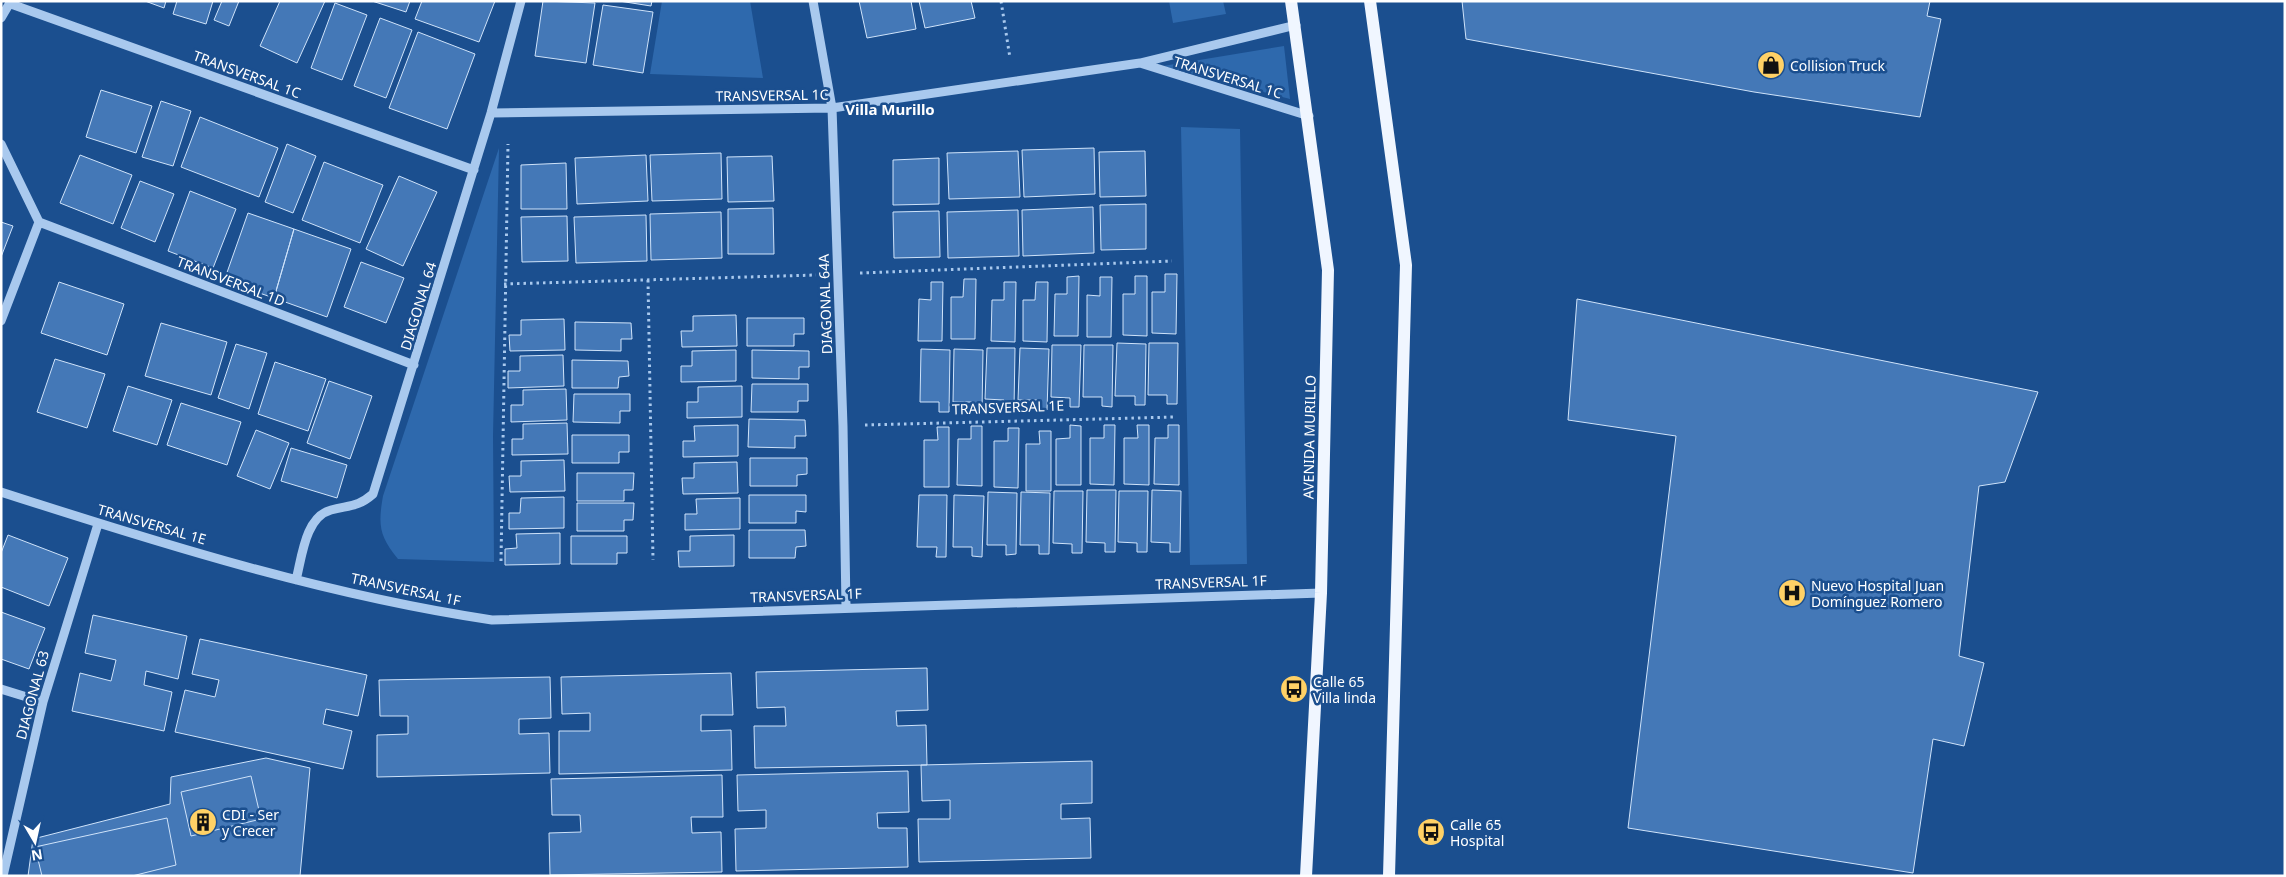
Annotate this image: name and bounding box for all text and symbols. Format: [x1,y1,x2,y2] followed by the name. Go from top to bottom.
[191,46,304,102] street label: TRANSVERSAL 1C
[1756,50,1786,80] shop icon: Collision Truck
[1171,51,1285,103] street label: TRANSVERSAL 1C
[1790,56,1885,75] place label: Collision Truck
[715,85,829,105] street label: TRANSVERSAL 1C
[845,99,935,119] district label: Villa Murillo
[174,252,288,310] street label: TRANSVERSAL 1D
[814,254,836,354] street label: DIAGONAL 64A
[396,260,440,352] street label: DIAGONAL 64
[1298,375,1320,499] street label: AVENIDA MURILLO
[952,396,1064,418] street label: TRANSVERSAL 1E
[96,499,208,549] street label: TRANSVERSAL 1E
[349,568,463,610] street label: TRANSVERSAL 1F
[1155,571,1267,593] street label: TRANSVERSAL 1F
[1811,576,1944,611] place label: Nuevo Hospital Juan Domínguez Romero
[1777,578,1807,608] hospital icon: Nuevo Hospital Juan Domínguez Romero
[750,584,862,606] street label: TRANSVERSAL 1F
[11,648,53,742] street label: DIAGONAL 63
[1313,672,1376,707] place label: Calle 65 Villa linda
[1279,674,1309,704] bus stop icon: Calle 65 Villa linda
[222,805,279,840] place label: CDI - Ser y Crecer
[188,807,218,837] building icon: CDI - Ser y Crecer
[1450,815,1504,850] place label: Calle 65 Hospital
[10,817,60,867] north arrow
[1416,817,1446,847] bus stop icon: Calle 65 Hospital
[30,845,44,866] text: N

